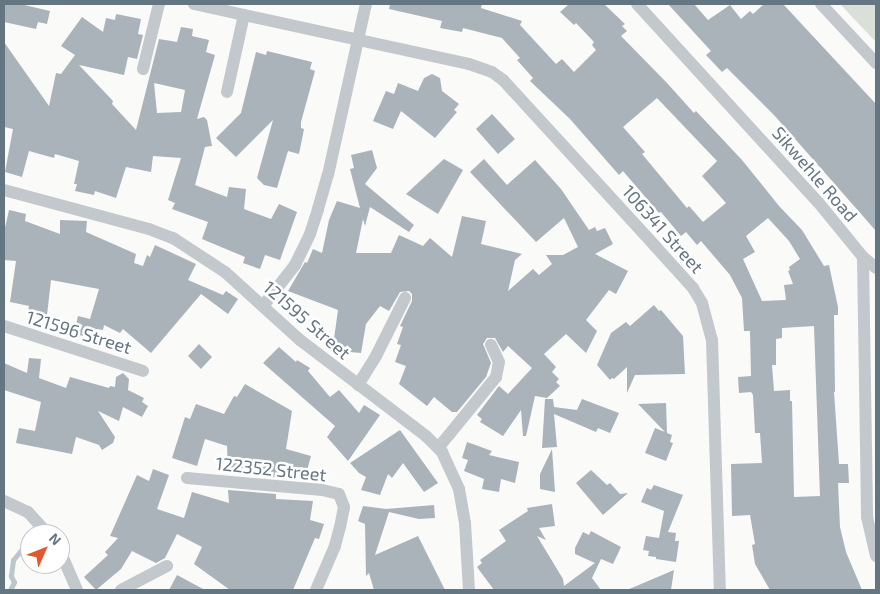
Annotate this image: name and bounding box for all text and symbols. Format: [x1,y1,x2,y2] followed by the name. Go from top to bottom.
[768,122,862,226] street label: Sikwehle Road
[618,181,708,277] street label: 106341 Street
[259,276,355,364] street label: 121595 Street
[24,306,134,358] street label: 121596 Street
[215,452,327,486] street label: 122352 Street
[20,524,70,574] north arrow
[46,529,65,548] text: N

